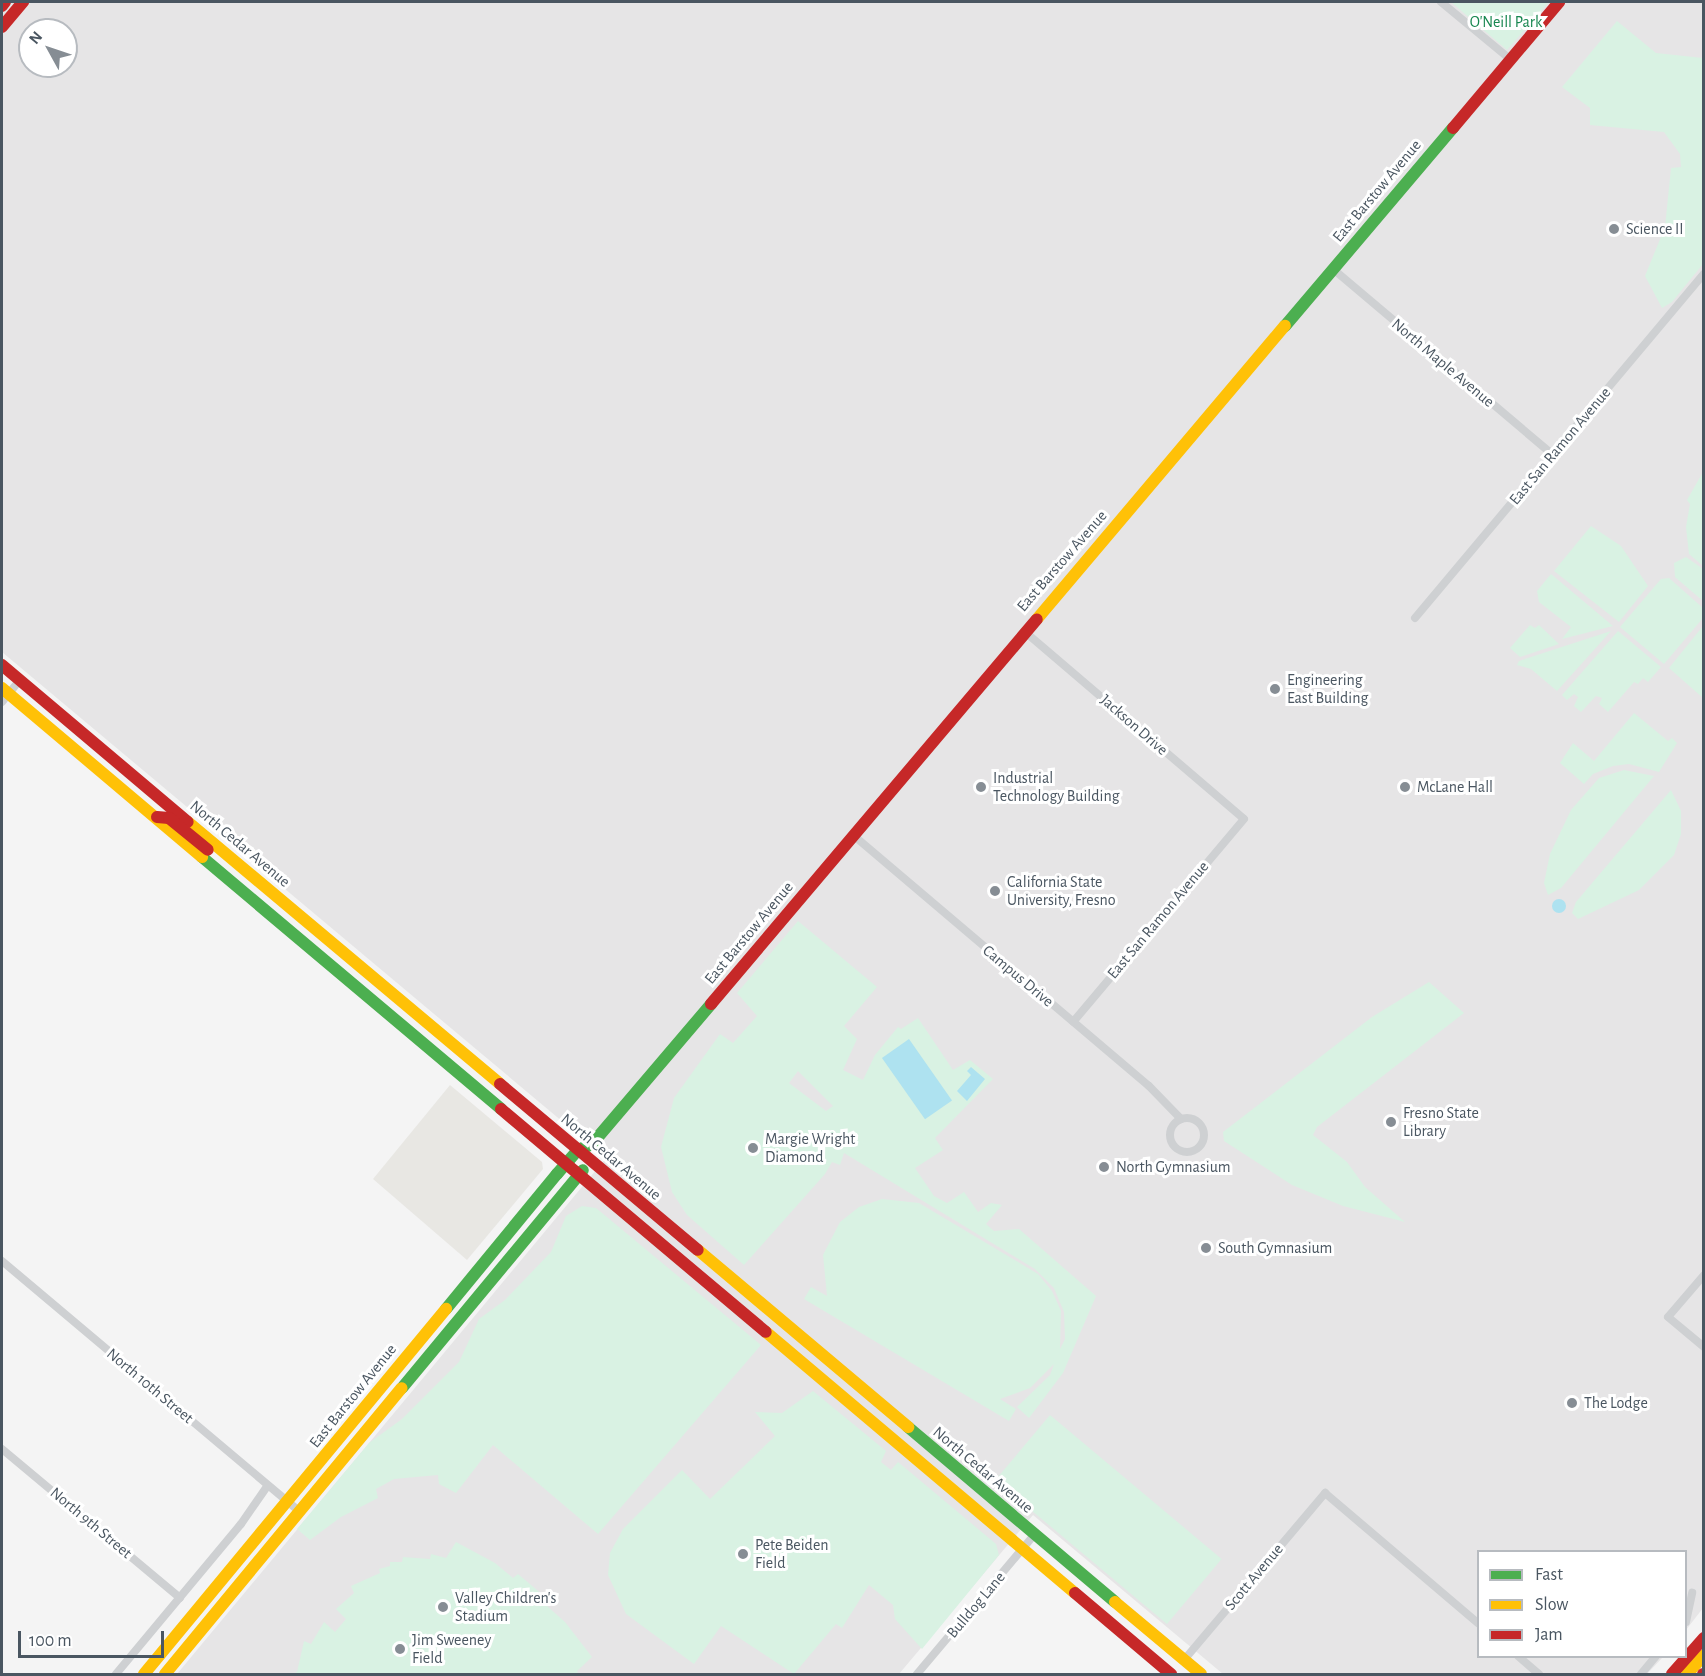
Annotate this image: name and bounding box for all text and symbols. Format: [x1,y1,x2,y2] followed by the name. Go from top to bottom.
[1470,12,1542,32] park label: O'Neill Park
[18,18,78,78] north arrow
[26,28,45,47] text: N
[1329,136,1425,246] street label: East Barstow Avenue
[1626,219,1684,239] place label: Science II
[1607,222,1621,236] marker: Science II
[1388,314,1498,412] street label: North Maple Avenue
[1505,383,1615,509] street label: East San Ramon Avenue
[1013,506,1111,616] street label: East Barstow Avenue
[1287,670,1368,708] place label: Engineering East Building
[1268,682,1282,696] marker: Engineering East Building
[1096,690,1172,760] street label: Jackson Drive
[993,768,1119,806] place label: Industrial Technology Building
[1417,777,1493,797] place label: McLane Hall
[974,780,988,794] marker: Industrial Technology Building
[1398,780,1412,794] marker: McLane Hall
[186,797,294,891] street label: North Cedar Avenue
[1103,857,1213,983] street label: East San Ramon Avenue
[1007,872,1116,910] place label: California State University, Fresno
[701,878,797,988] street label: East Barstow Avenue
[988,884,1002,898] marker: California State University, Fresno
[979,941,1057,1011] street label: Campus Drive
[1403,1103,1479,1141] place label: Fresno State Library
[557,1110,665,1204] street label: North Cedar Avenue
[1384,1115,1398,1129] marker: Fresno State Library
[765,1129,855,1167] place label: Margie Wright Diamond
[746,1141,760,1155] marker: Margie Wright Diamond
[1116,1157,1231,1177] place label: North Gymnasium
[1097,1160,1111,1174] marker: North Gymnasium
[1218,1238,1332,1258] place label: South Gymnasium
[1199,1241,1213,1255] marker: South Gymnasium
[305,1340,401,1452] street label: East Barstow Avenue
[103,1344,197,1428] street label: North 10th Street
[1584,1393,1648,1413] place label: The Lodge
[1565,1396,1579,1410] marker: The Lodge
[929,1423,1037,1517] street label: North Cedar Avenue
[46,1483,136,1563] street label: North 9th Street
[755,1535,829,1573] place label: Pete Beiden Field
[1221,1540,1287,1614] street label: Scott Avenue
[736,1547,750,1561] marker: Pete Beiden Field
[1477,1550,1687,1658] legend
[1535,1566,1563,1584] text: Fast
[943,1568,1009,1642] street label: Bulldog Lane
[455,1588,556,1626] place label: Valley Children's Stadium
[1535,1596,1568,1614] text: Slow
[436,1600,450,1614] marker: Valley Children's Stadium
[21,1619,166,1657] scale bar
[1535,1626,1563,1644] text: Jam
[412,1630,491,1668] place label: Jim Sweeney Field
[29,1632,72,1650] text: 100 m
[393,1642,407,1656] marker: Jim Sweeney Field

